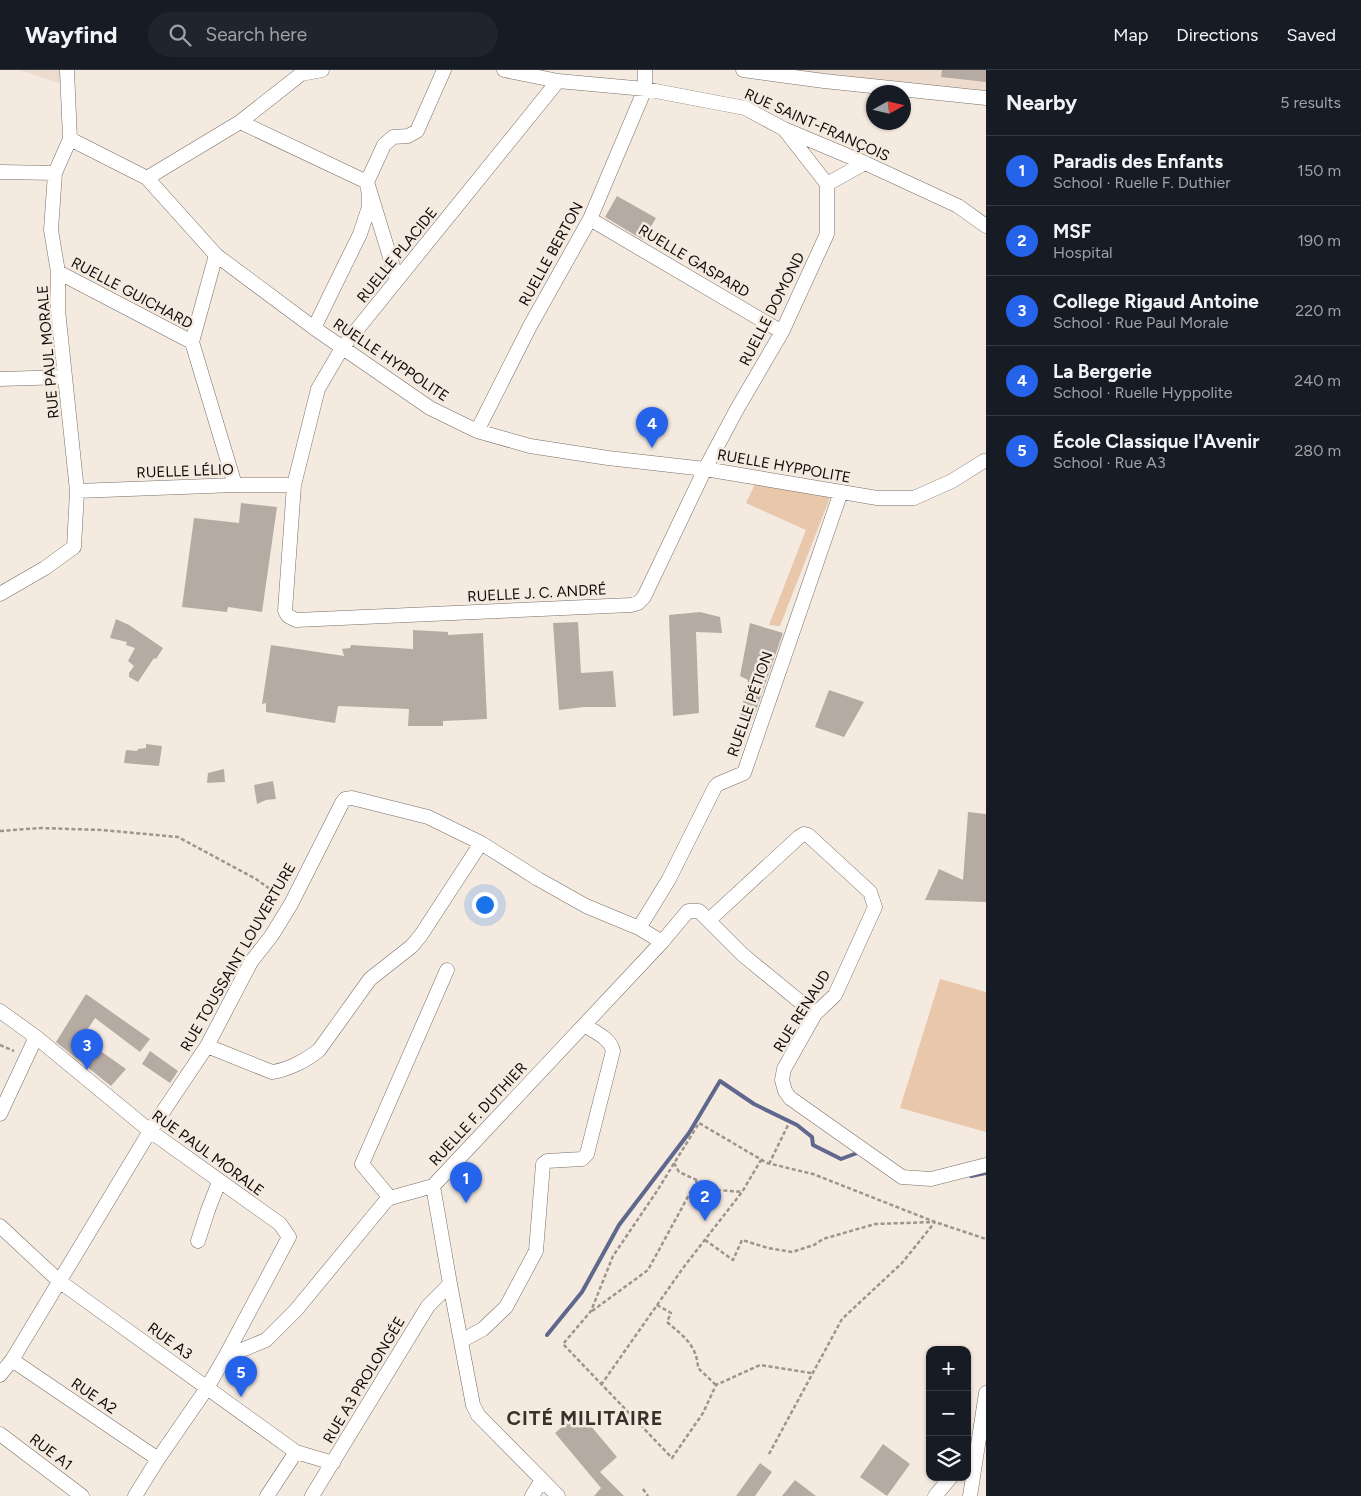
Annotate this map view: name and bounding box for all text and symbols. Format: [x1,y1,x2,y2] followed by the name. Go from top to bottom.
[148,12,498,57] search box
[25,20,118,49] text: Wayfind
[166,21,194,49] icon: search
[206,23,307,46] text: Search here
[1113,24,1148,46] text: Map
[1176,24,1258,46] text: Directions
[1286,24,1336,46] text: Saved
[742,85,892,165] street label: RUE SAINT-FRANÇOIS
[866,85,911,130] north arrow
[1006,90,1077,115] text: Nearby
[1280,93,1341,112] text: 5 results
[1053,150,1223,173] text: Paradis des Enfants
[1019,161,1025,180] text: 1
[1297,161,1341,180] text: 150 m
[1053,173,1231,192] text: School · Ruelle F. Duthier
[515,199,587,309] street label: RUELLE BERTON
[353,204,441,306] street label: RUELLE PLACIDE
[1053,220,1091,243] text: MSF
[635,221,753,301] street label: RUELLE GASPARD
[1017,231,1027,250] text: 2
[1298,231,1341,250] text: 190 m
[1053,243,1113,262] text: Hospital
[736,249,808,369] street label: RUELLE DOMOND
[68,253,196,333] street label: RUELLE GUICHARD
[33,284,63,420] street label: RUE PAUL MORALE
[1053,290,1259,313] text: College Rigaud Antoine
[1018,301,1026,320] text: 3
[1295,301,1341,320] text: 220 m
[1053,313,1228,332] text: School · Rue Paul Morale
[330,315,452,405] street label: RUELLE HYPPOLITE
[1053,360,1152,383] text: La Bergerie
[1017,371,1027,390] text: 4
[1294,371,1341,390] text: 240 m
[1053,383,1232,402] text: School · Ruelle Hyppolite
[636,407,668,448] pin: 4
[1053,430,1260,453] text: École Classique l'Avenir
[1017,441,1027,460] text: 5
[1294,441,1341,460] text: 280 m
[716,445,852,487] street label: RUELLE HYPPOLITE
[1053,453,1166,472] text: School · Rue A3
[136,460,234,482] street label: RUELLE LÉLIO
[467,580,607,606] street label: RUELLE J. C. ANDRÉ
[724,649,776,759] street label: RUELLE PÉTION
[177,860,299,1054] street label: RUE TOUSSAINT LOUVERTURE
[472,892,498,918] your location
[770,967,834,1055] street label: RUE RENAUD
[71,1029,103,1070] pin: 3
[425,1059,531,1169] street label: RUELLE F. DUTHIER
[148,1106,268,1200] street label: RUE PAUL MORALE
[450,1162,482,1203] pin: 1
[689,1180,721,1221] pin: 2
[319,1314,409,1446] street label: RUE A3 PROLONGÉE
[144,1319,196,1363] street label: RUE A3
[926,1346,971,1481] map controls
[926,1346,971,1391] button: +
[225,1356,257,1397] pin: 5
[68,1374,120,1418] street label: RUE A2
[926,1391,971,1436] button: −
[506,1406,664,1430] district label: CITÉ MILITAIRE
[26,1430,76,1474] street label: RUE A1
[926,1436,971,1481] button: layers

